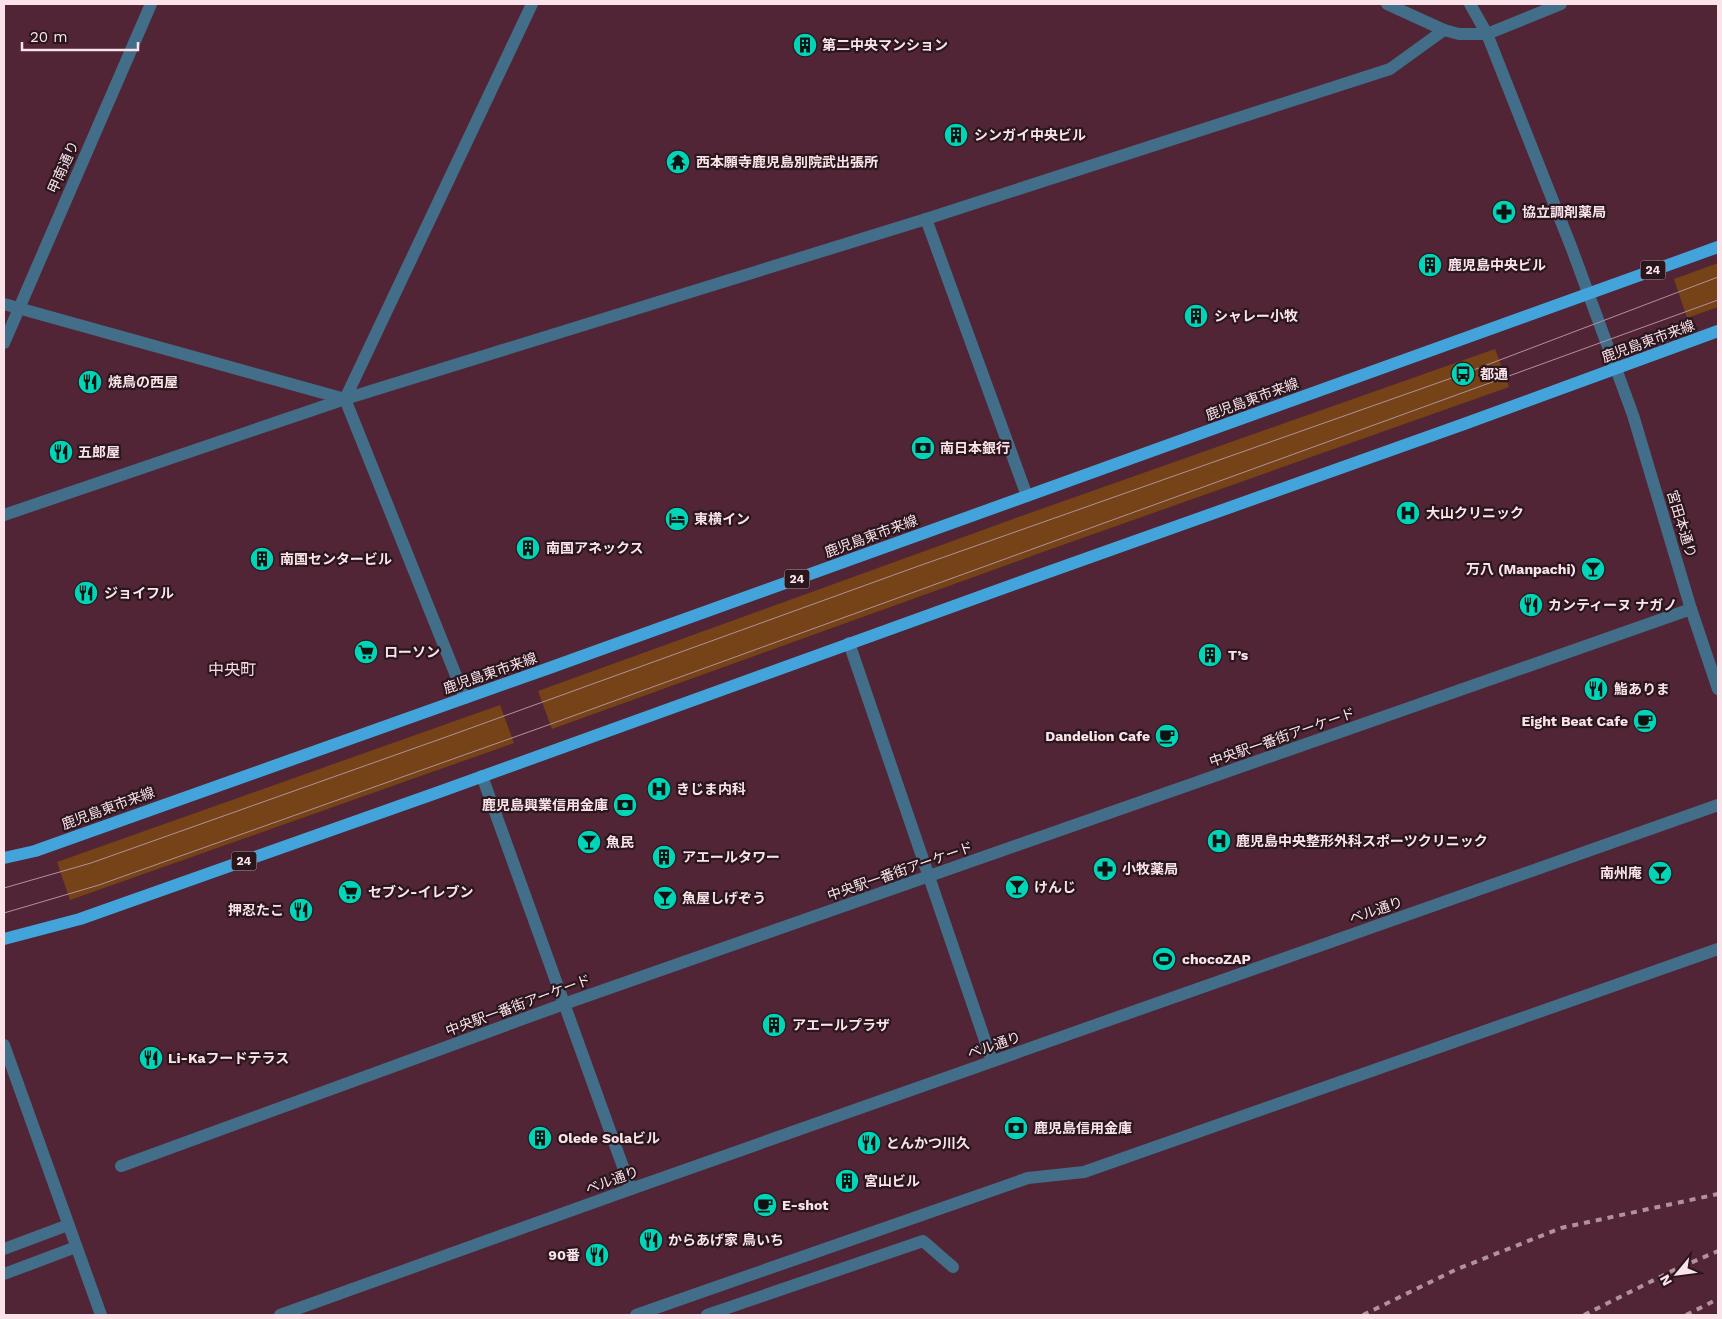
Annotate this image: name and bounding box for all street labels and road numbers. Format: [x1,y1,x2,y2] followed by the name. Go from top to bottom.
[44,138,82,196] street label: 甲南通り
[1640,260,1666,280] road number: 24
[1599,317,1697,365] street label: 鹿児島東市来線
[1203,375,1301,423] street label: 鹿児島東市来線
[1664,488,1700,560] street label: 宮田本通り
[822,512,920,560] street label: 鹿児島東市来線
[784,570,810,588] road number: 24
[441,649,539,697] street label: 鹿児島東市来線
[1207,705,1357,769] street label: 中央駅一番街アーケード
[59,784,157,832] street label: 鹿児島東市来線
[825,839,975,903] street label: 中央駅一番街アーケード
[232,851,256,870] road number: 24
[1347,893,1405,927] street label: ベル通り
[443,971,593,1039] street label: 中央駅一番街アーケード
[965,1028,1023,1062] street label: ベル通り
[583,1163,641,1197] street label: ベル通り

